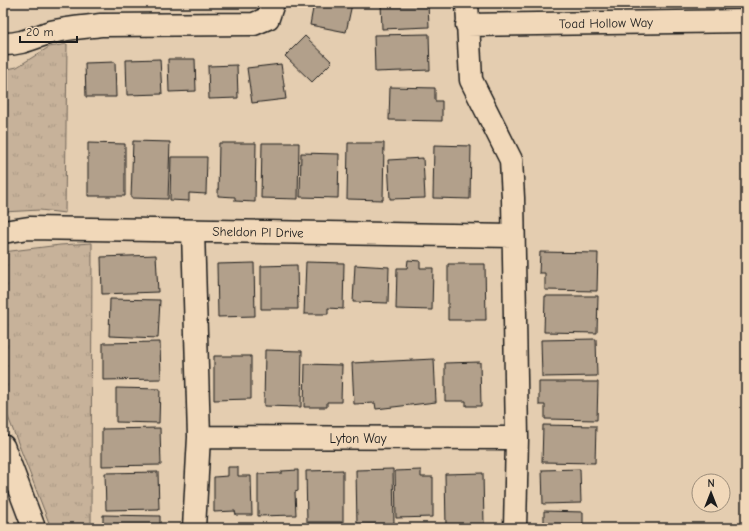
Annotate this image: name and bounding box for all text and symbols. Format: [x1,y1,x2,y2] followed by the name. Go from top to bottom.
[559,15,653,31] street label: Toad Hollow Way
[20,18,77,44] scale bar
[26,25,54,39] text: 20 m
[212,224,304,240] street label: Sheldon Pl Drive
[330,431,387,446] street label: Lyton Way
[691,473,731,513] north arrow
[707,477,715,490] text: N

